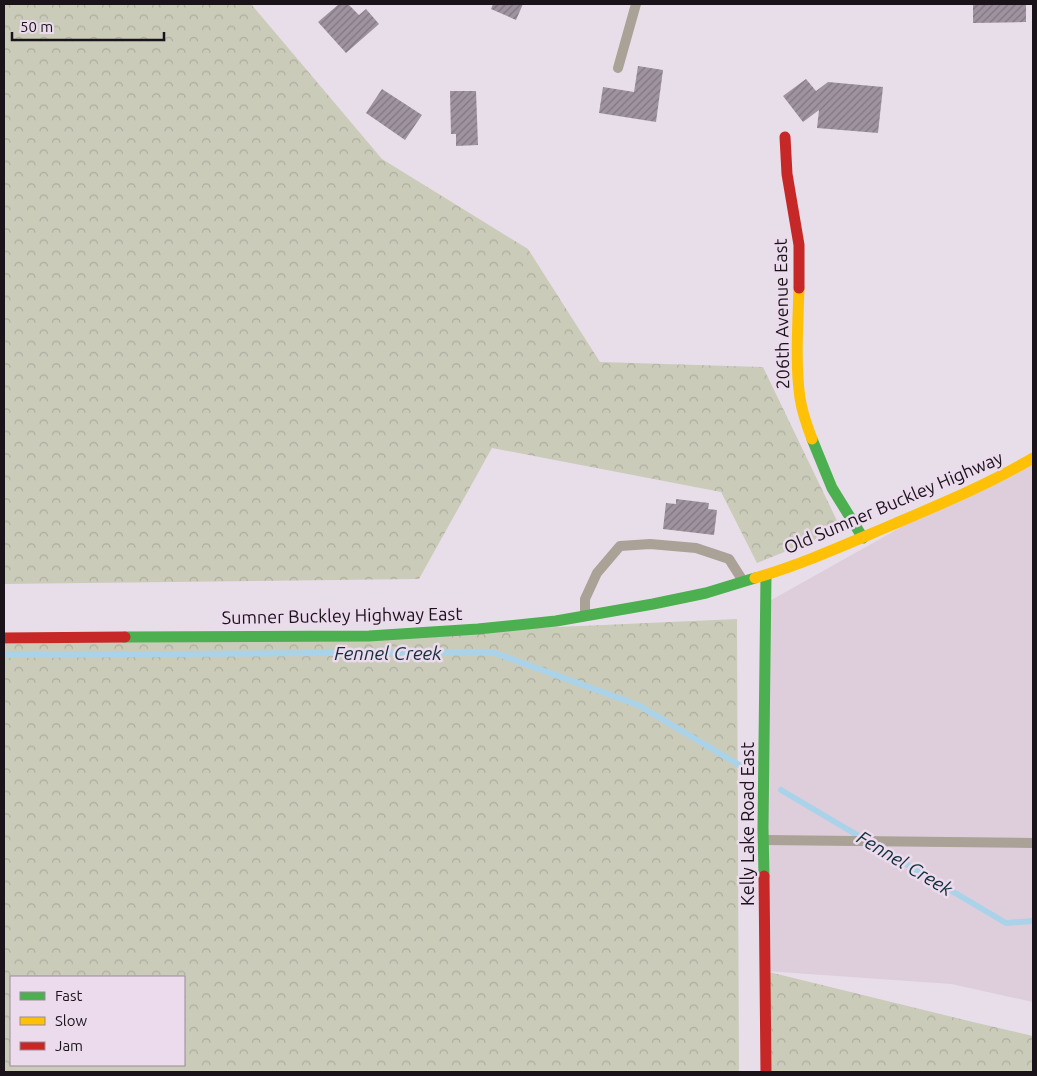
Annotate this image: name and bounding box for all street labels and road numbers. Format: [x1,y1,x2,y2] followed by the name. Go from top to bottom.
[770,238,792,390] street label: 206th Avenue East
[781,447,1006,557] street label: Old Sumner Buckley Highway
[221,603,463,627] street label: Sumner Buckley Highway East
[737,742,757,906] street label: Kelly Lake Road East

